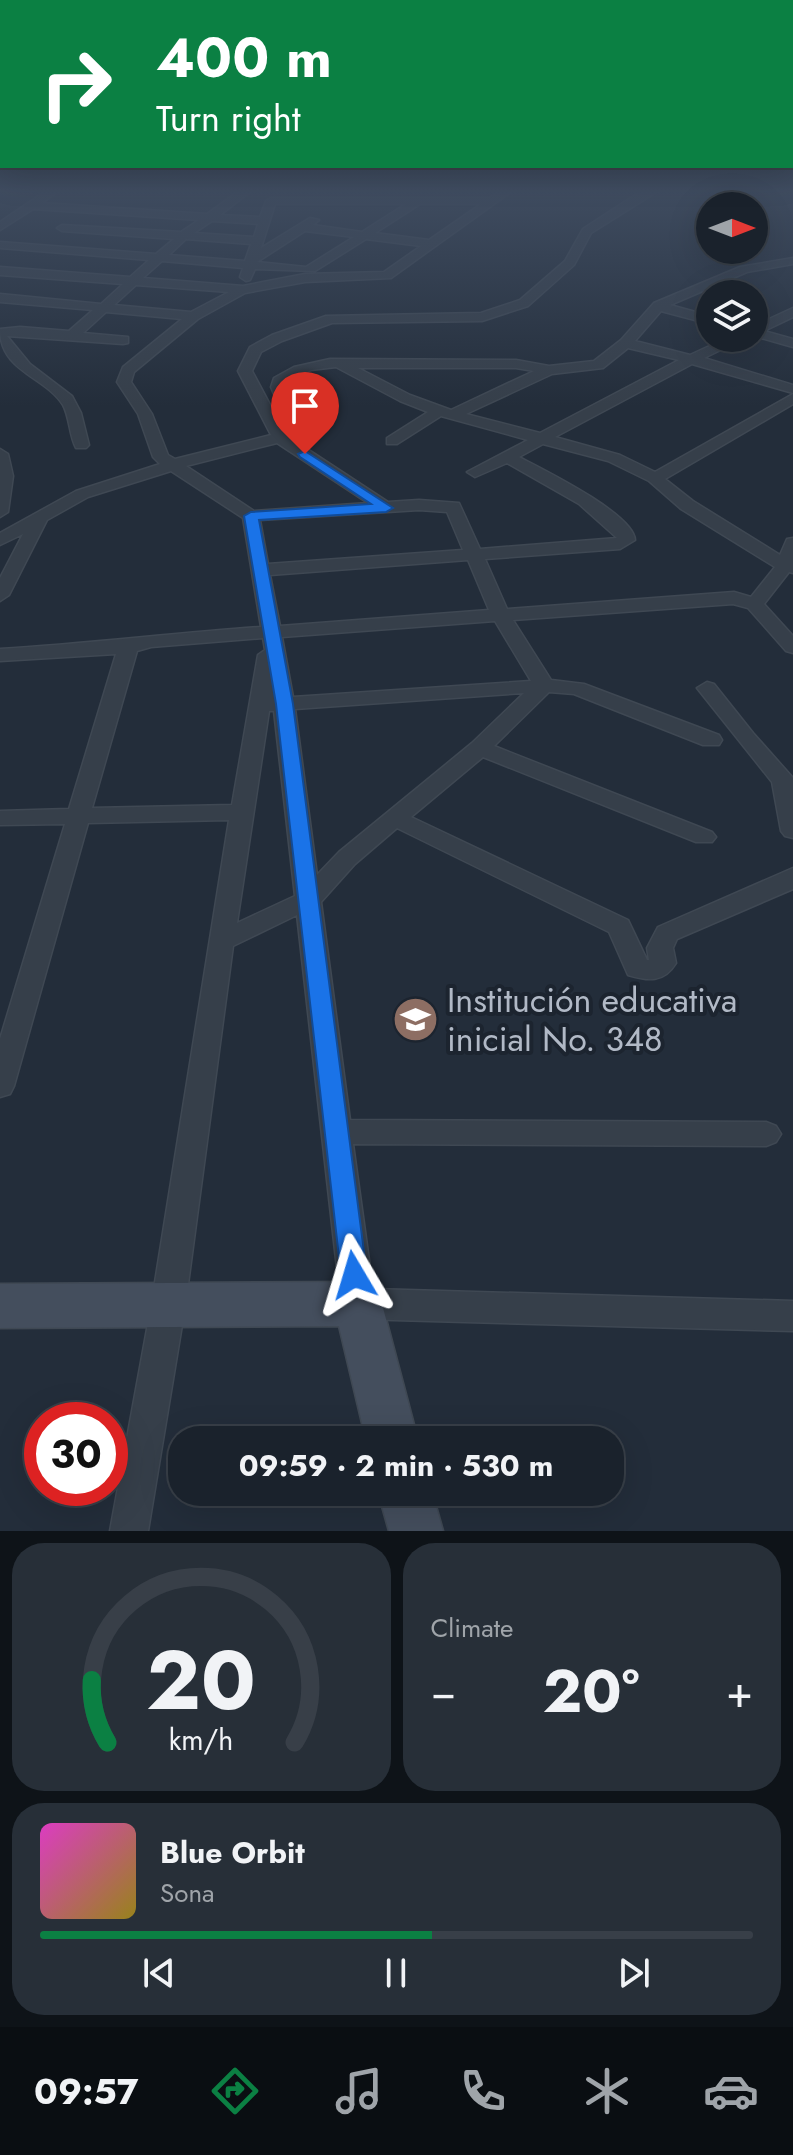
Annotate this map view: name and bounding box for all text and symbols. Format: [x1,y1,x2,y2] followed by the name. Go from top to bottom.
[156,17,332,98] text: 400 m
[24,32,128,136] icon: right
[156,92,301,144] text: Turn right
[696,192,768,264] north arrow
[696,192,768,352] map controls
[696,280,768,352] button: layers
[271,372,339,454] pin
[283,384,327,428] icon: arrive
[447,976,737,1064] place label: Institución educativa inicial No. 348
[392,996,440,1044] school or university icon: Institución educativa inicial No. 348
[312,1233,396,1317] position arrow
[24,1402,128,1506] speed limit sign: 30
[239,1444,553,1487] text: 09:59 · 2 min · 530 m
[431,1609,513,1647] text: Climate
[146,1620,256,1740] text: 20
[543,1648,640,1735] text: 20°
[431,1660,456,1724] text: −
[726,1660,753,1724] text: +
[169,1719,234,1761] text: km/h
[160,1831,305,1874] text: Blue Orbit
[160,1874,215,1912] text: Sona
[137,1951,181,1995] icon: previous
[374,1951,418,1995] icon: pause
[612,1951,656,1995] icon: next
[207,2063,263,2119] icon: directions
[331,2063,387,2119] icon: music
[455,2063,511,2119] icon: phone
[579,2063,635,2119] icon: climate
[703,2063,759,2119] icon: car
[34,2065,138,2117] text: 09:57

